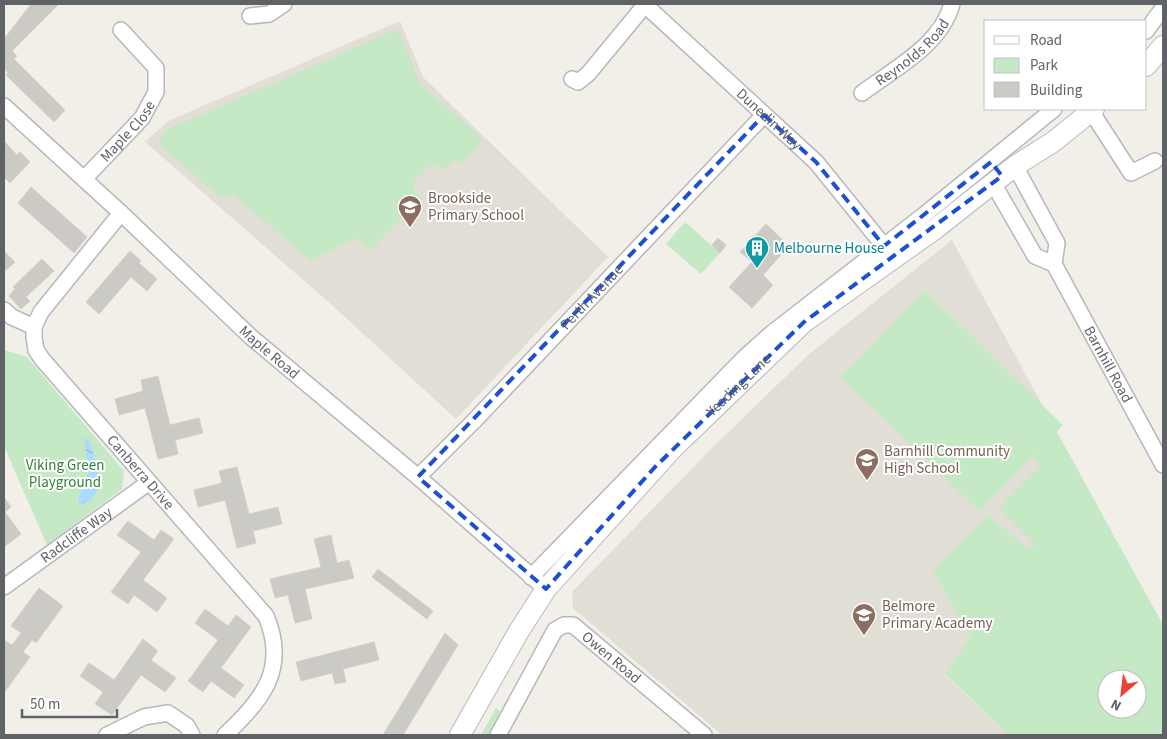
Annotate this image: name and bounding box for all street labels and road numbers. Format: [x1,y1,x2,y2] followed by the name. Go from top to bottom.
[871,15,954,91] street label: Reynolds Road
[732,83,807,155] street label: Dunedin Way
[95,97,160,166] street label: Maple Close
[555,260,628,335] street label: Perth Avenue
[234,321,304,384] street label: Maple Road
[1079,322,1138,406] street label: Barnhill Road
[701,349,775,422] street label: Yeading Lane
[102,430,179,514] street label: Canberra Drive
[36,502,116,568] street label: Radcliffe Way
[577,626,646,688] street label: Owen Road

